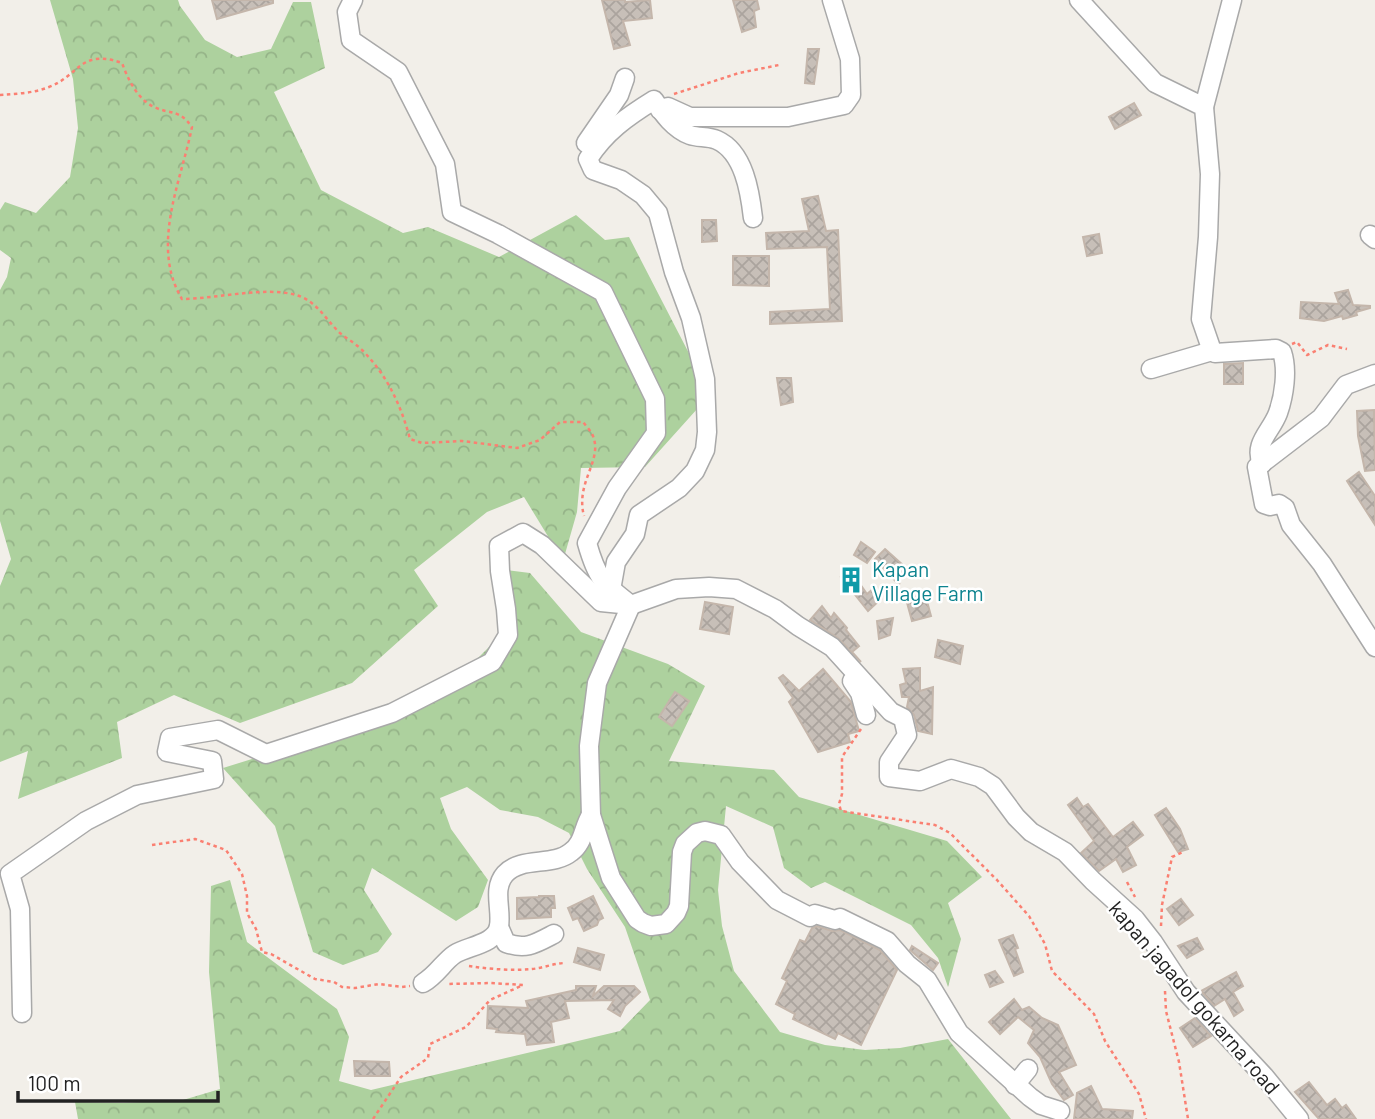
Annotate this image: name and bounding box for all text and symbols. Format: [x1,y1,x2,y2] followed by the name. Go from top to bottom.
[872,556,984,605] place label: Kapan Village Farm
[836,565,866,595] building icon: Kapan Village Farm
[1104,895,1286,1099] street label: kapan jagadol gokarna road
[18,1060,217,1104] scale bar
[28,1070,81,1095] text: 100 m

